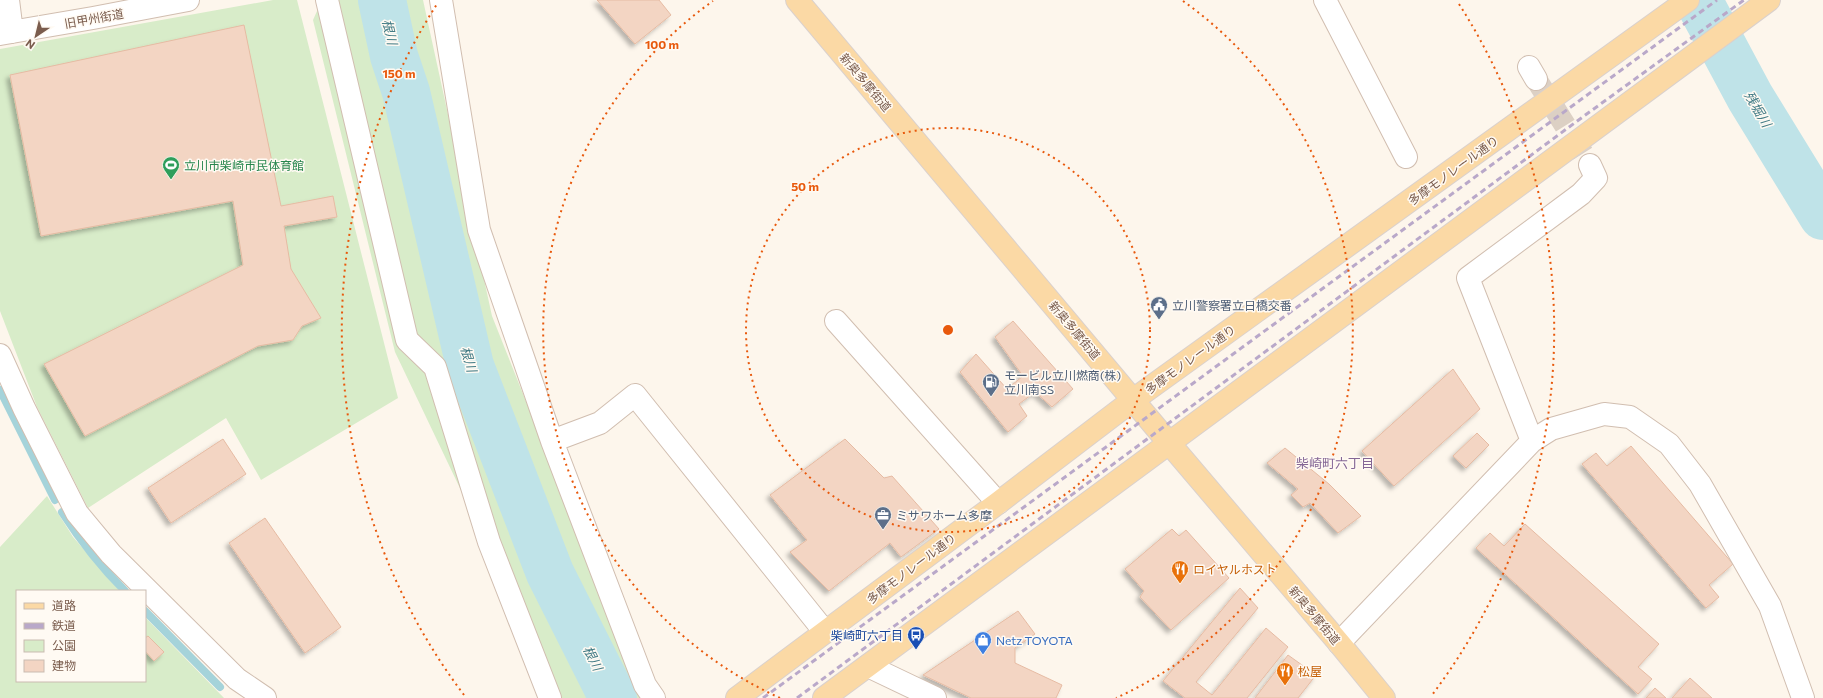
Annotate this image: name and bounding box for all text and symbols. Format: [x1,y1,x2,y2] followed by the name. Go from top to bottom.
[63,6,125,30] street label: 旧甲州街道
[16,16,56,56] north arrow
[379,18,401,48] water label: 根川
[23,37,37,52] text: N
[645,37,679,51] text: 100 m
[837,50,895,114] street label: 新奥多摩街道
[382,66,416,80] text: 150 m
[1741,88,1776,132] water label: 残堀川
[1405,133,1501,207] street label: 多摩モノレール通り
[161,155,181,180] sports icon: 立川市柴崎市民体育館
[184,158,304,172] place label: 立川市柴崎市民体育館
[791,179,819,193] text: 50 m
[1149,295,1169,320] public building icon: 立川警察署立日橋交番
[1046,298,1104,362] street label: 新奥多摩街道
[1172,298,1292,312] place label: 立川警察署立日橋交番
[1142,322,1238,396] street label: 多摩モノレール通り
[941,323,955,337] centre of rings
[458,344,481,376] water label: 根川
[1004,368,1121,396] place label: モービル立川燃商(株) 立川南SS
[981,372,1001,397] fuel station icon: モービル立川燃商(株) 立川南SS
[1296,455,1374,471] district label: 柴崎町六丁目
[873,505,893,530] office icon: ミサワホーム多摩
[896,508,992,522] place label: ミサワホーム多摩
[864,530,958,606] street label: 多摩モノレール通り
[1170,559,1190,584] restaurant icon: ロイヤルホスト
[1193,562,1277,576] place label: ロイヤルホスト
[1286,583,1344,647] street label: 新奥多摩街道
[16,590,146,682] legend
[52,598,76,612] text: 道路
[52,618,76,632] text: 鉄道
[906,625,926,650] bus stop icon: 柴崎町六丁目
[831,628,903,642] place label: 柴崎町六丁目
[973,630,993,655] shop icon: Netz TOYOTA
[996,633,1073,647] place label: Netz TOYOTA
[52,638,76,652] text: 公園
[580,643,607,675] water label: 根川
[52,658,76,672] text: 建物
[1275,661,1295,686] restaurant icon: 松屋
[1298,664,1322,678] place label: 松屋

